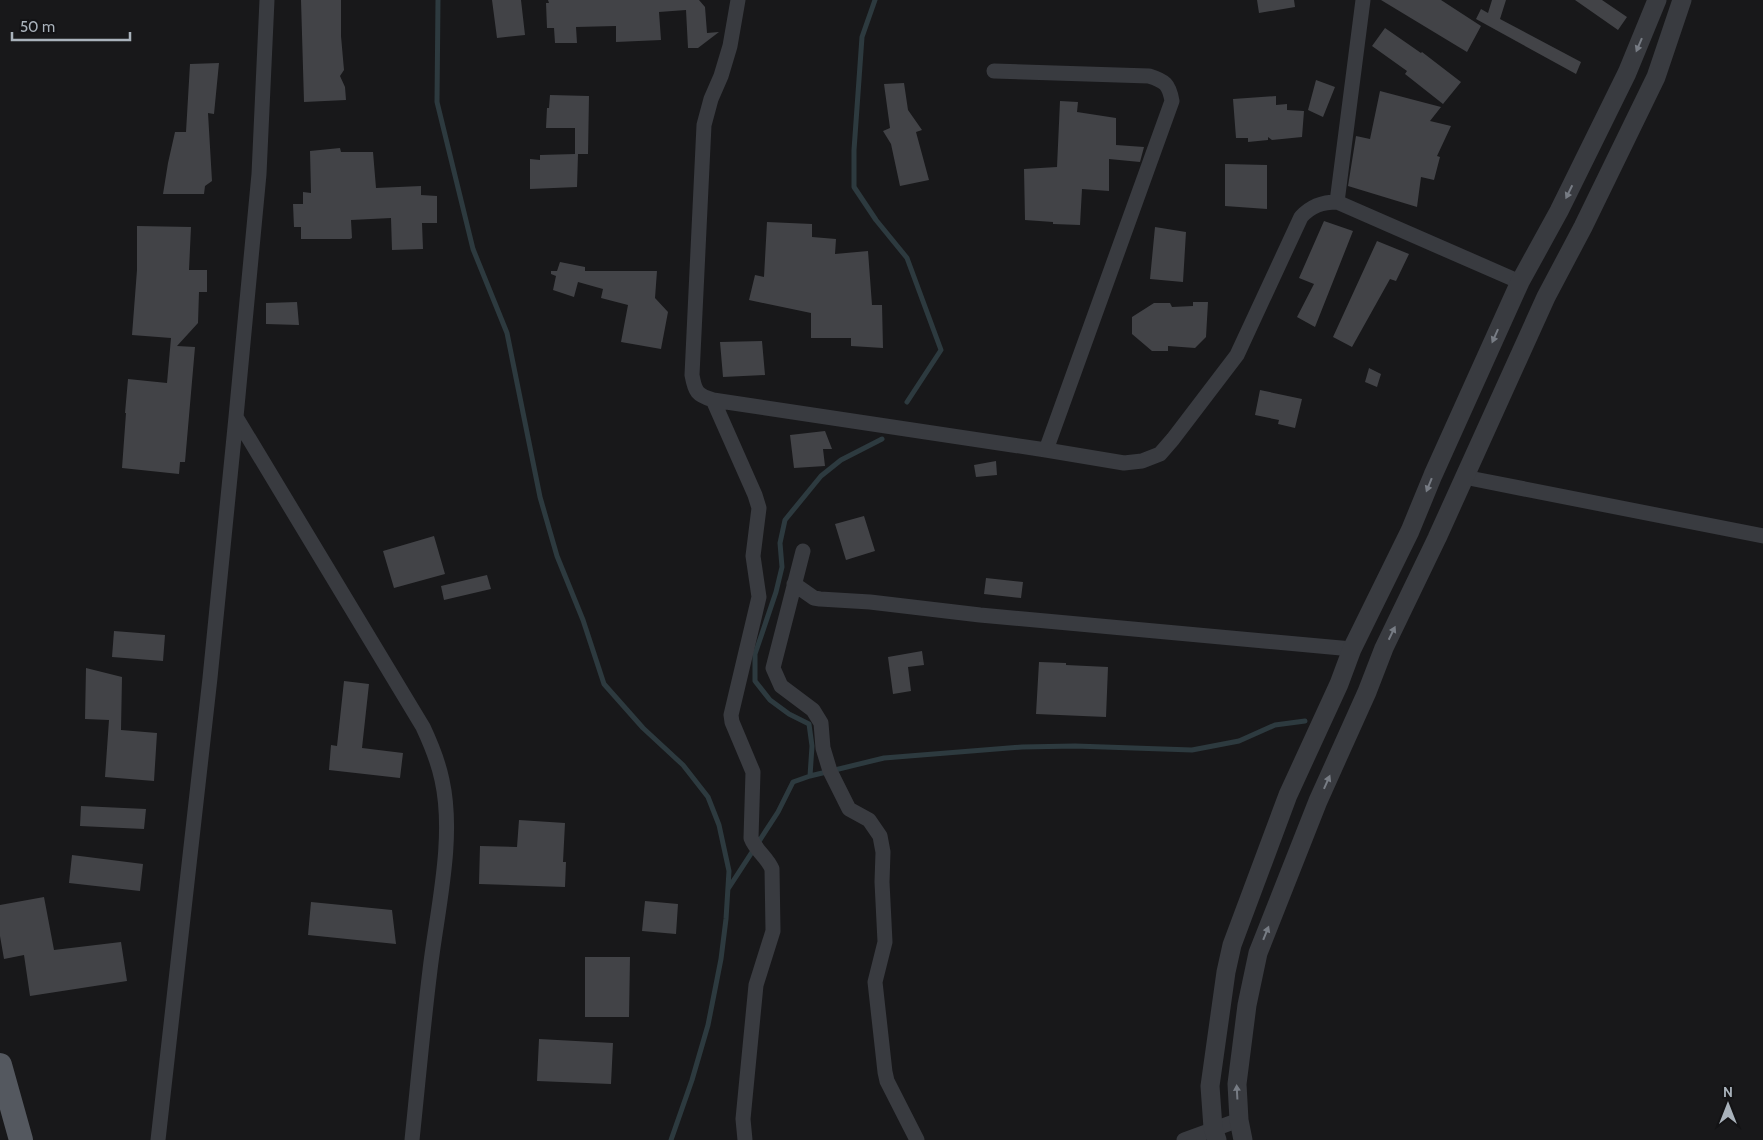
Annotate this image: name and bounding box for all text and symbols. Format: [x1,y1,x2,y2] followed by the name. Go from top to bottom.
[12,10,130,42] scale bar
[20,18,55,36] text: 50 m
[1634,38,1642,52] one-way arrow
[1564,184,1573,199] one-way arrow
[1491,329,1499,343] one-way arrow
[1425,478,1433,492] one-way arrow
[1388,626,1396,640] one-way arrow
[1323,775,1331,789] one-way arrow
[1263,925,1270,940] one-way arrow
[1703,1080,1753,1130] north arrow
[1233,1083,1241,1099] one-way arrow
[1723,1083,1733,1101] text: N

